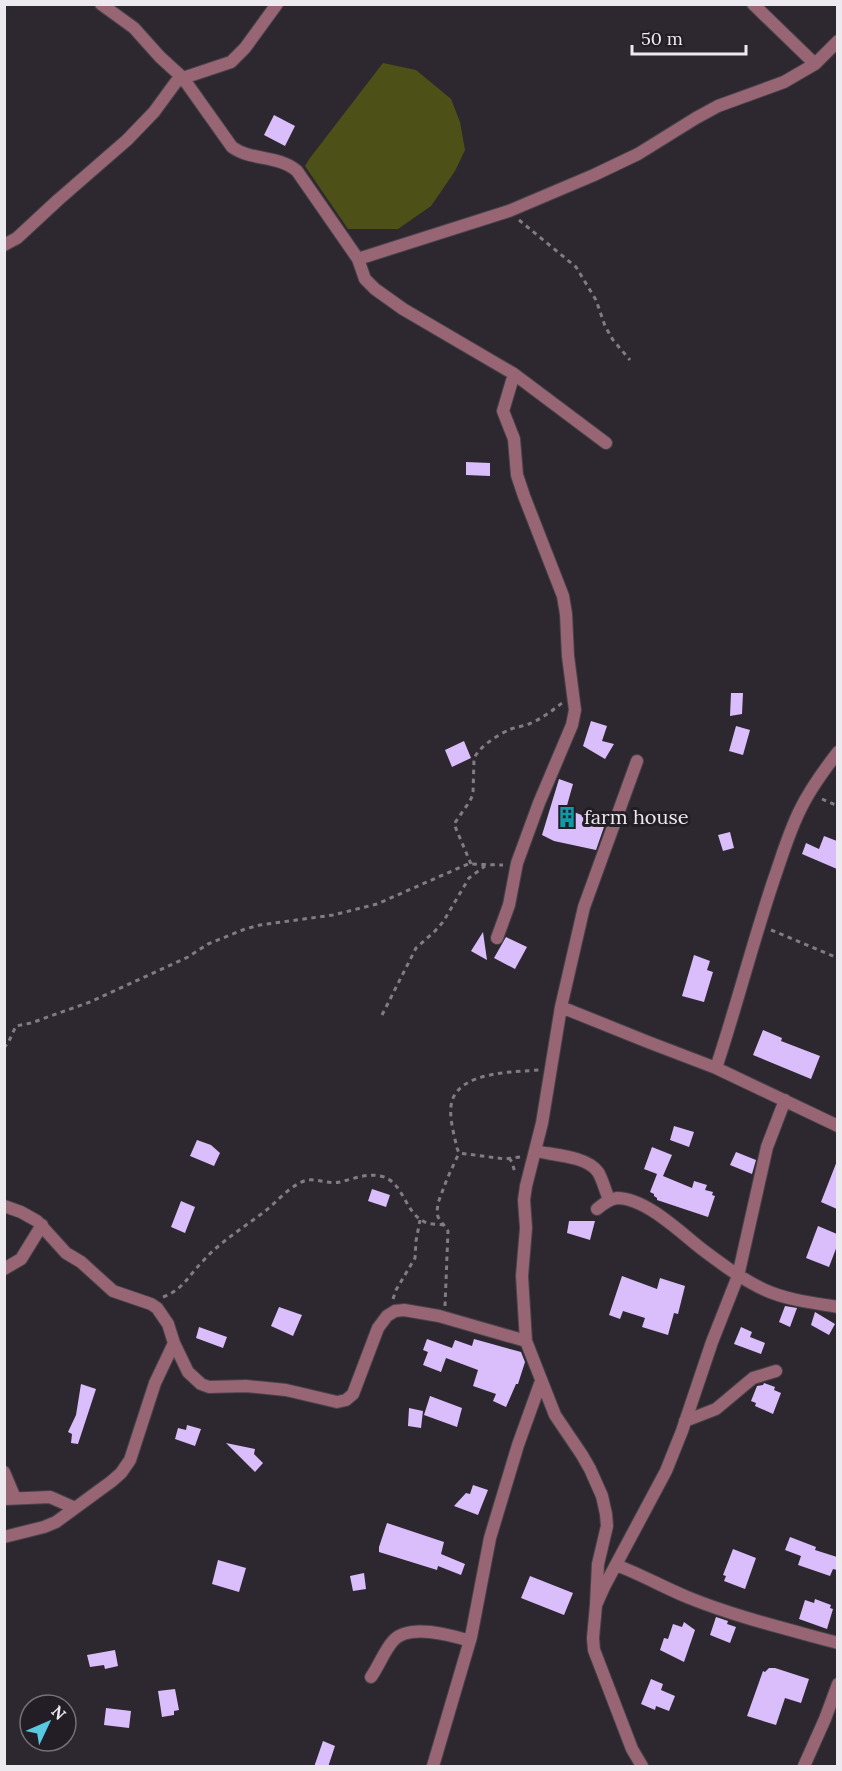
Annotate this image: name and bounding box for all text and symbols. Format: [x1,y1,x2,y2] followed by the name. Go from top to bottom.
[632,18,746,56] scale bar
[641,27,683,50] text: 50 m
[584,804,689,829] place label: farm house
[555,805,579,829] building icon: farm house
[18,1693,78,1753] north arrow
[47,1701,70,1724] text: N

